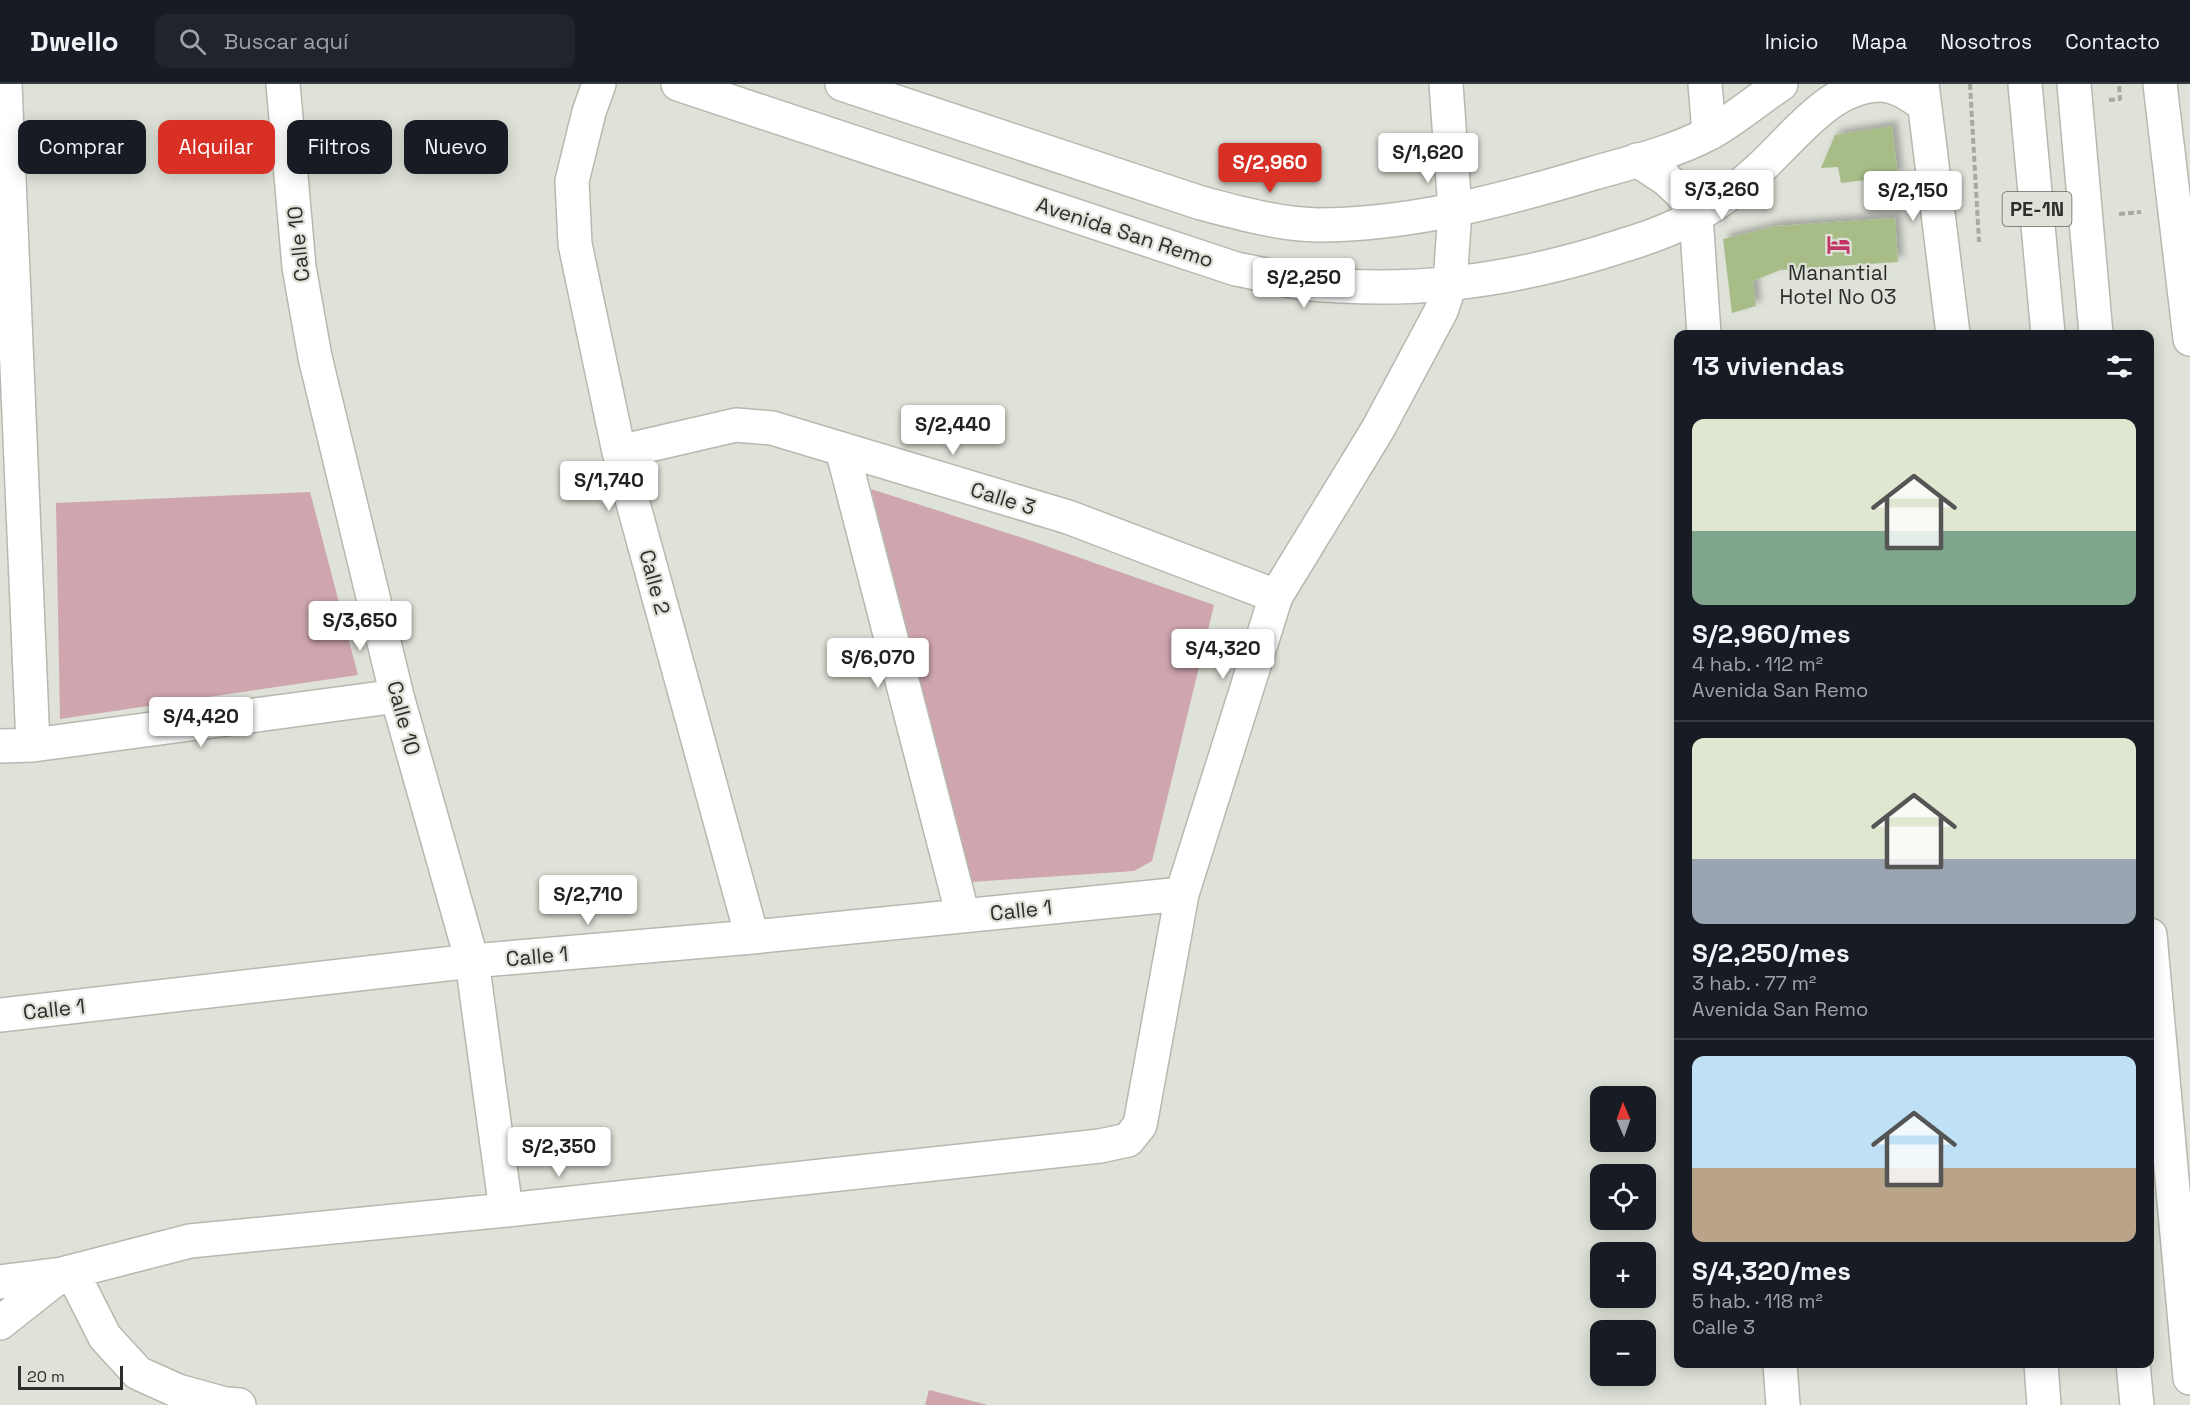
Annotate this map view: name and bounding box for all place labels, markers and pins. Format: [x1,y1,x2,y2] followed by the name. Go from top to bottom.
[1373,133,1483,184] pin: S/1,620
[1215,143,1325,194] pin: S/2,960
[1667,170,1777,221] pin: S/3,260
[1858,171,1968,222] pin: S/2,150
[1825,231,1851,257] hotel icon: Manantial Hotel No 03
[1249,258,1359,309] pin: S/2,250
[1779,259,1897,310] place label: Manantial Hotel No 03
[898,405,1008,456] pin: S/2,440
[554,461,664,512] pin: S/1,740
[305,601,415,652] pin: S/3,650
[1168,629,1278,680] pin: S/4,320
[823,638,933,689] pin: S/6,070
[146,697,256,748] pin: S/4,420
[533,875,643,926] pin: S/2,710
[504,1127,614,1178] pin: S/2,350

